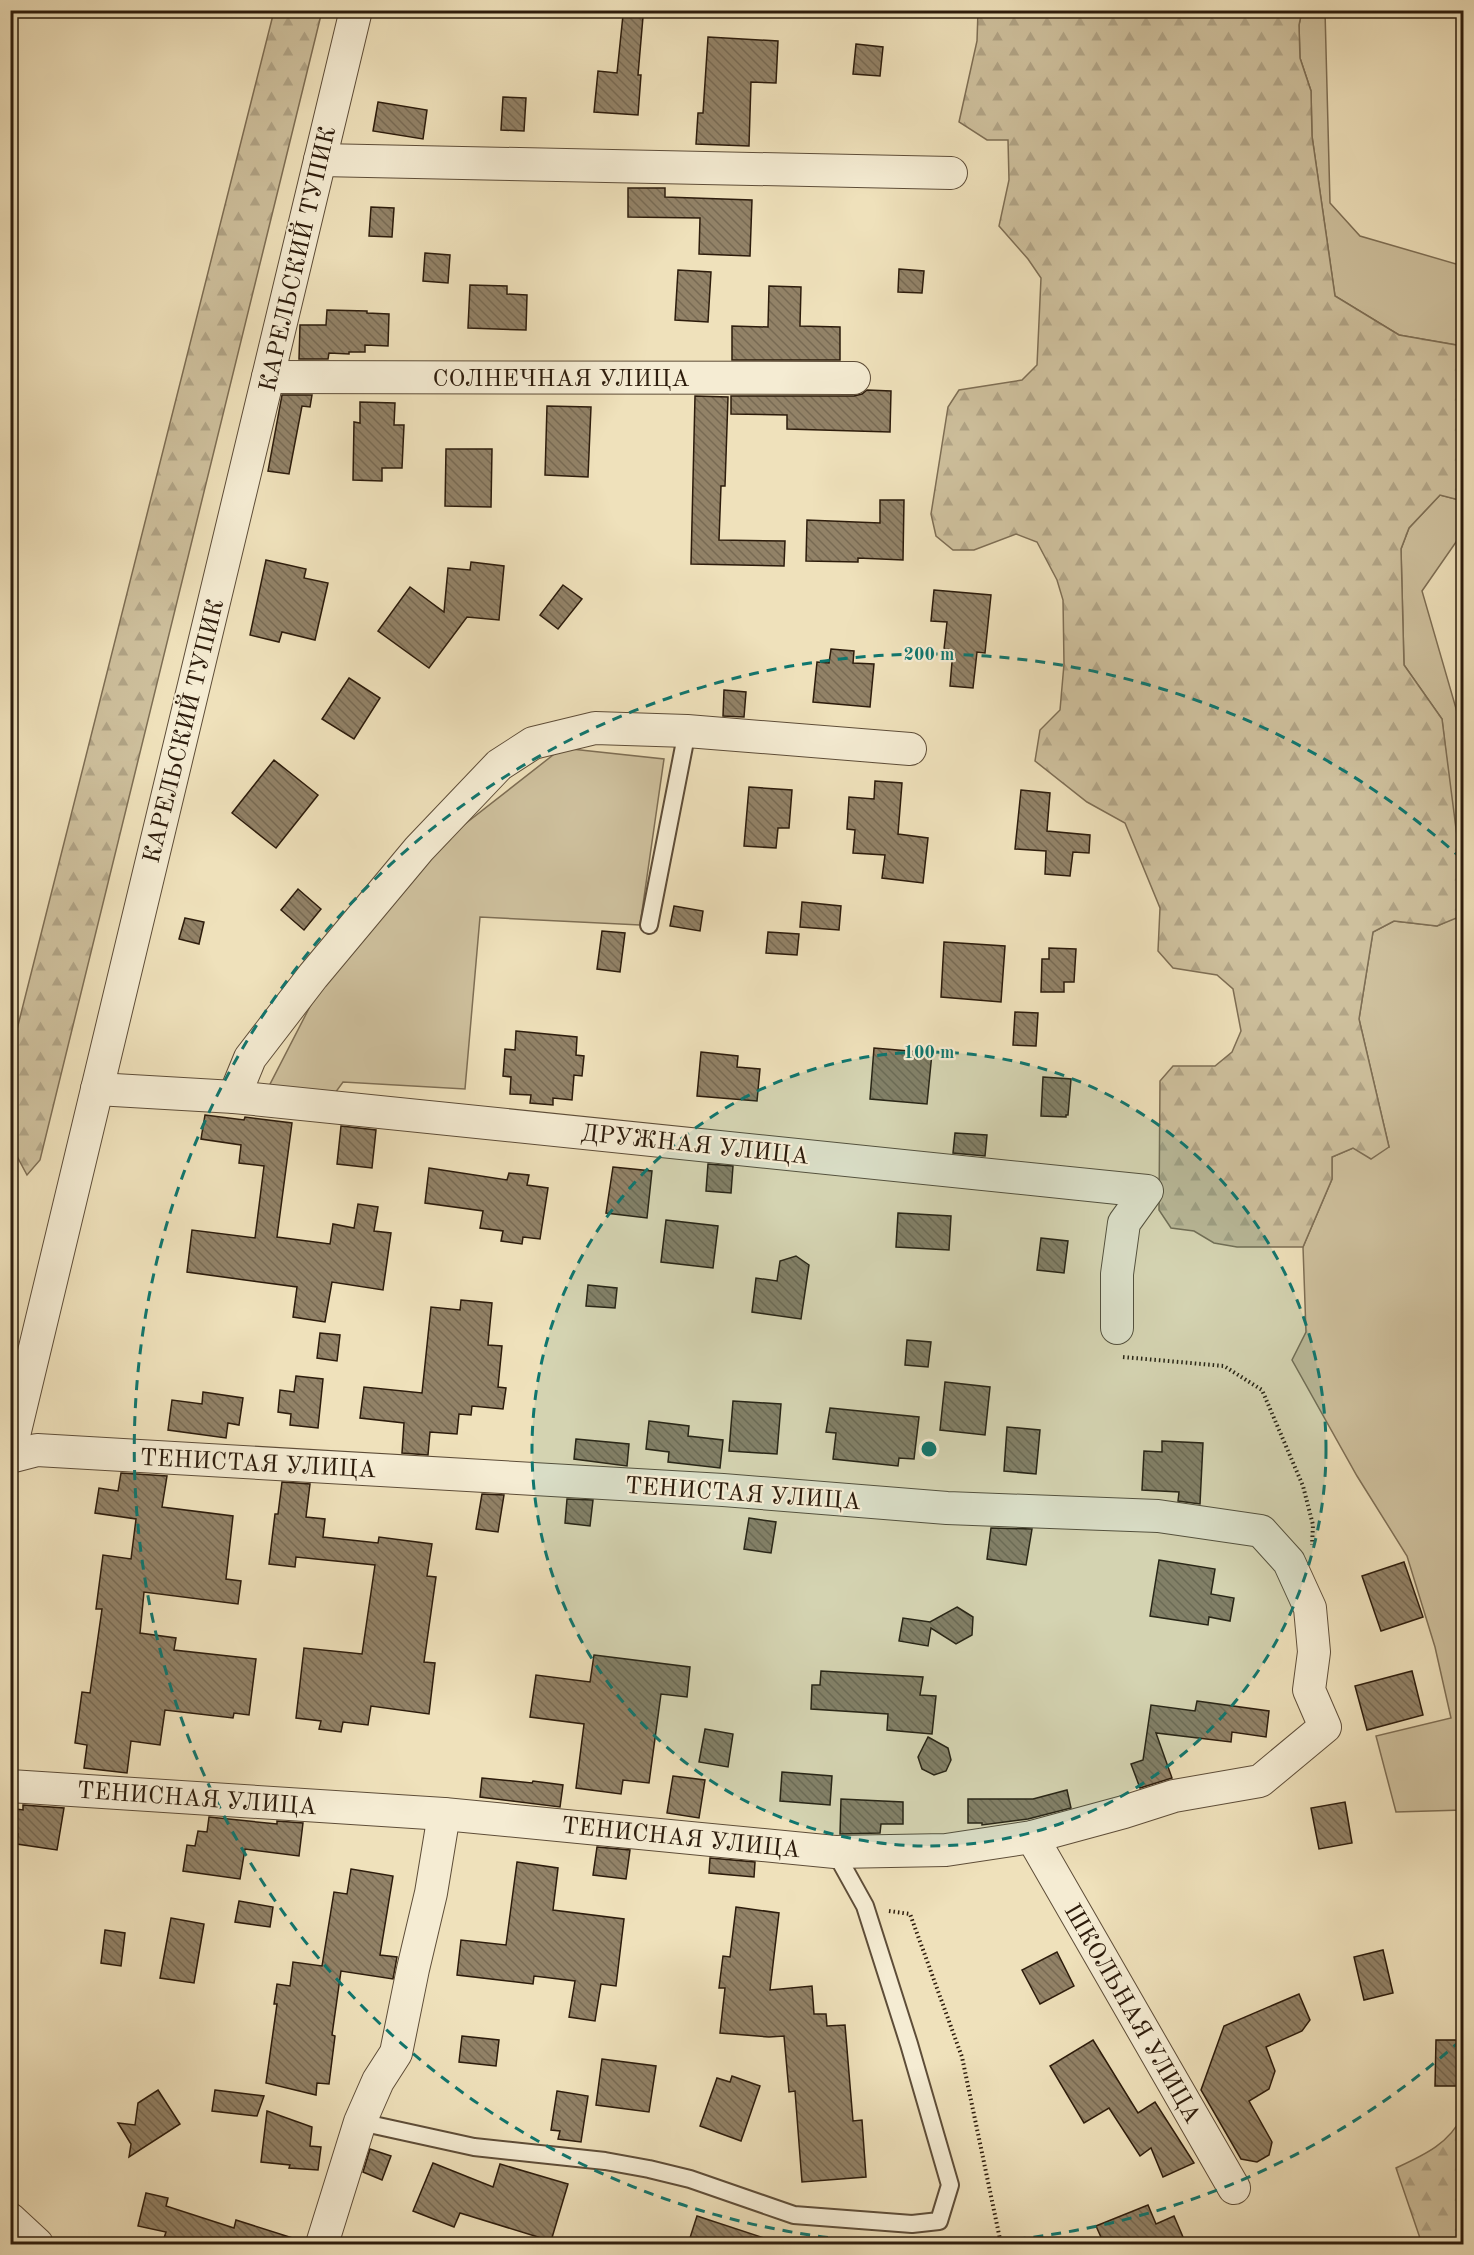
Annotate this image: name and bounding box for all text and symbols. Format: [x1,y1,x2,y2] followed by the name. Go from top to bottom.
[252,123,341,394] street label: КАРЕЛЬСКИЙ ТУПИК
[432,368,690,392] street label: СОЛНЕЧНАЯ УЛИЦА
[136,596,229,866] street label: КАРЕЛЬСКИЙ ТУПИК
[904,646,954,664] text: 200 m
[904,1044,954,1062] text: 100 m
[580,1122,810,1170] street label: ДРУЖНАЯ УЛИЦА
[919,1439,939,1459] centre of rings
[139,1447,377,1483] street label: ТЕНИСТАЯ УЛИЦА
[624,1475,862,1515] street label: ТЕНИСТАЯ УЛИЦА
[76,1780,318,1820] street label: ТЕНИСНАЯ УЛИЦА
[560,1814,802,1863] street label: ТЕНИСНАЯ УЛИЦА
[1059,1900,1204,2128] street label: ШКОЛЬНАЯ УЛИЦА

